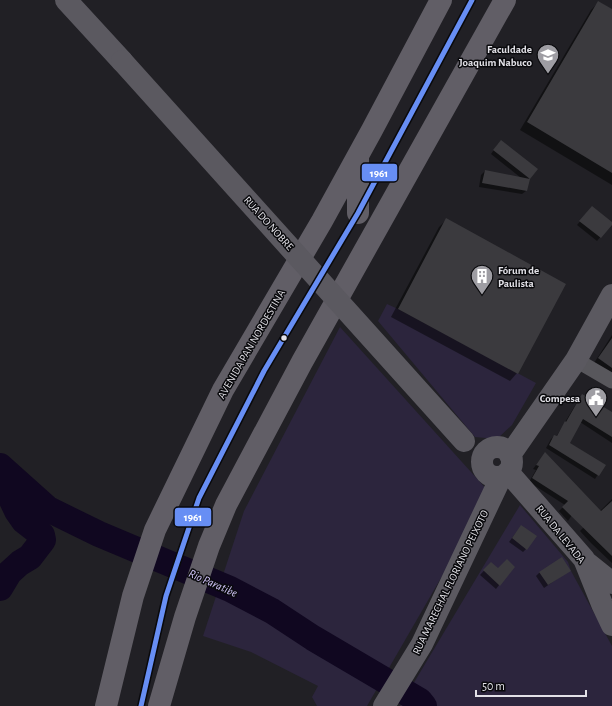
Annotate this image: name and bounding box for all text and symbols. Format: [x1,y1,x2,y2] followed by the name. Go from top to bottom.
[535,42,561,75] school or university icon: Faculdade Joaquim Nabuco
[459,44,533,68] place label: Faculdade Joaquim Nabuco
[361,163,398,182] line badge: 1961
[370,168,388,179] text: 1961
[242,194,296,253] street label: RUA DO NOBRE
[469,263,495,296] building icon: Fórum de Paulista
[498,265,539,289] place label: Fórum de Paulista
[216,287,288,401] street label: AVENIDA PAN NORDESTINA
[279,333,289,343] unlabelled marker
[583,385,609,418] public building icon: Compesa
[540,393,581,404] place label: Compesa
[534,503,588,566] street label: RUA DA LEVADA
[174,507,212,527] line badge: 1961
[411,508,490,656] street label: RUA MARECHAL FLORIANO PEIXOTO
[184,512,202,523] text: 1961
[187,567,240,599] water label: Rio Paratibe
[476,672,586,698] scale bar
[482,680,505,692] text: 50 m

